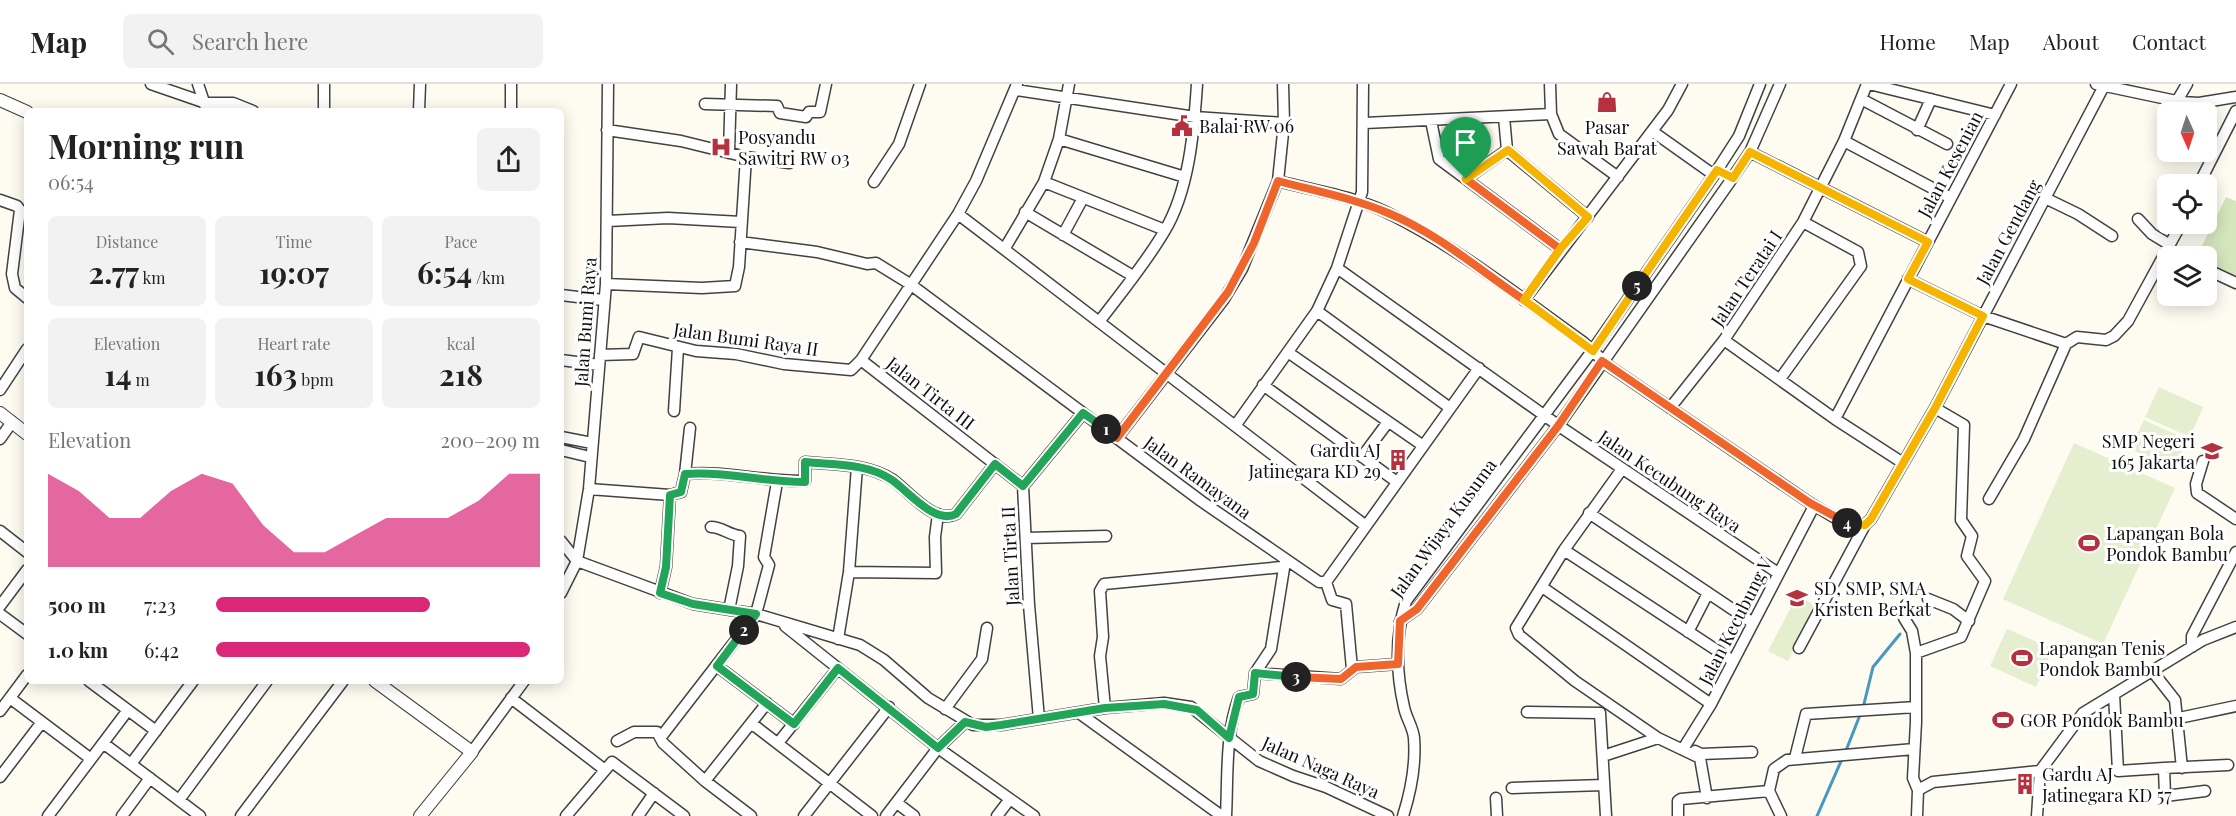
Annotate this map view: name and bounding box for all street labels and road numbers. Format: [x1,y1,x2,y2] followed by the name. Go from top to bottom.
[1911,106,1988,222] street label: Jalan Kesenian
[1970,175,2046,290] street label: Jalan Gendang
[1704,225,1787,332] street label: Jalan Teratai I
[568,256,601,388] street label: Jalan Bumi Raya
[671,317,820,361] street label: Jalan Bumi Raya II
[881,350,980,435] street label: Jalan Tirta III
[1593,424,1746,538] street label: Jalan Kecubung Raya
[1139,429,1256,524] street label: Jalan Ramayana
[1384,454,1501,603] street label: Jalan Wijaya Kusuma
[995,506,1025,607] street label: Jalan Tirta II
[1692,553,1778,690] street label: Jalan Kecubung V
[1258,730,1383,804] street label: Jalan Naga Raya

